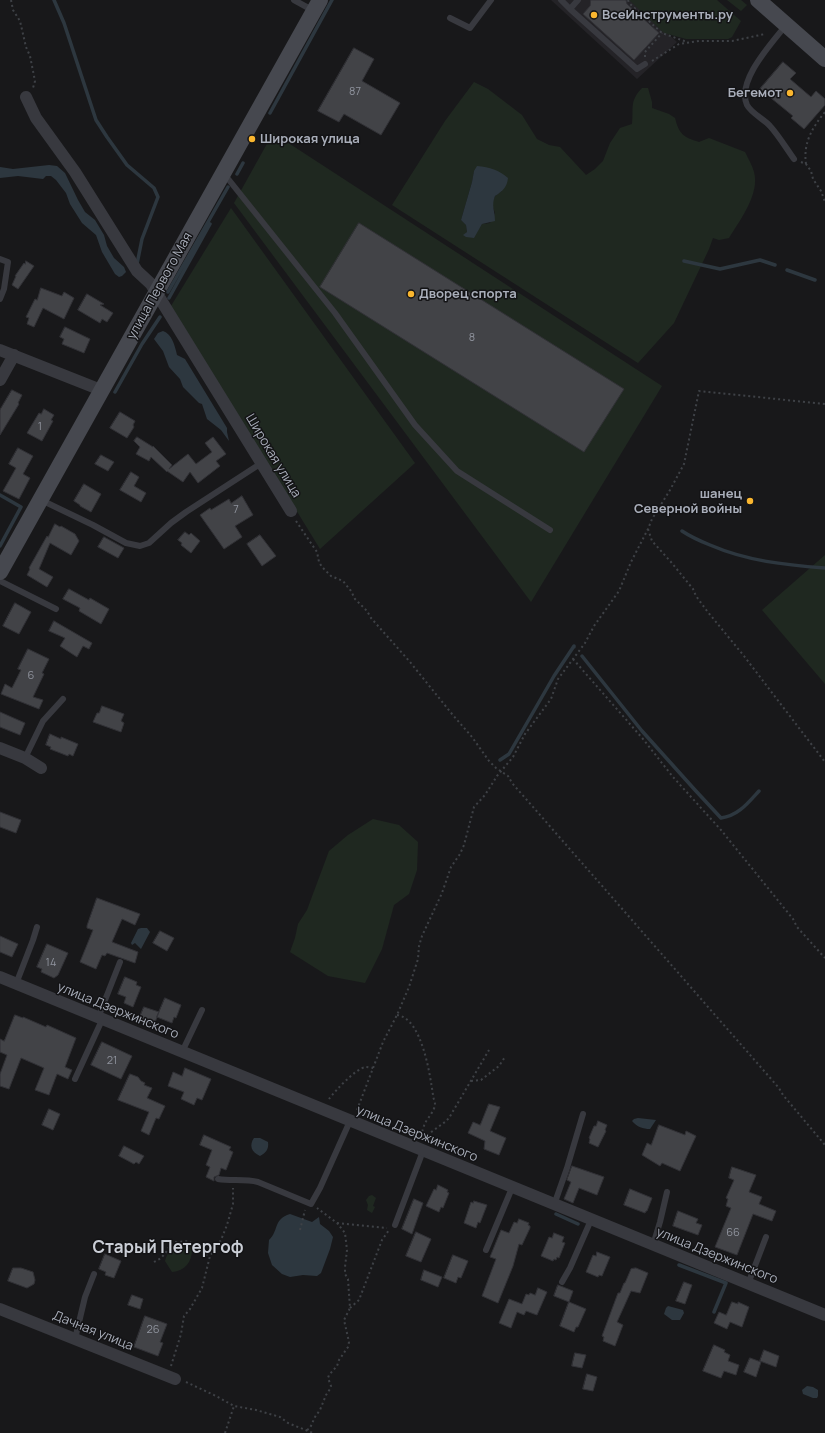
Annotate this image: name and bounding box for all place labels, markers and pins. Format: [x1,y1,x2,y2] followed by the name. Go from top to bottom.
[602,7,733,23] place label: ВсеИнструменты.ру
[589,10,599,20] marker: ВсеИнструменты.ру
[728,85,782,101] place label: Бегемот
[785,88,795,98] marker: Бегемот
[260,131,360,147] place label: Широкая улица
[247,134,257,144] marker: Широкая улица
[419,286,517,302] place label: Дворец спорта
[406,289,416,299] marker: Дворец спорта
[634,486,742,517] place label: шанец Северной войны
[745,496,755,506] marker: шанец Северной войны

